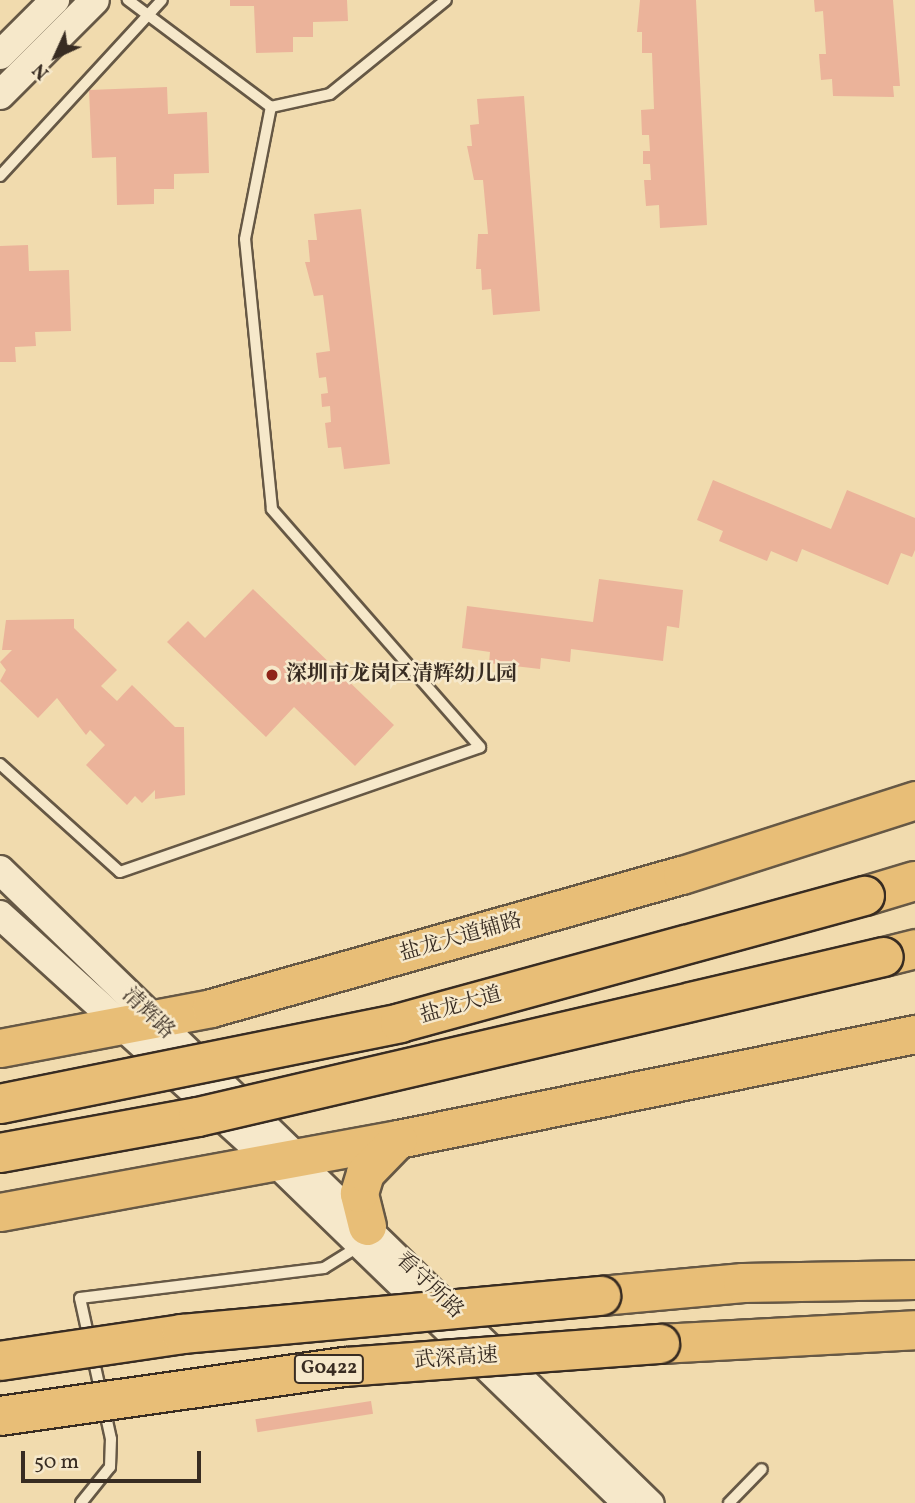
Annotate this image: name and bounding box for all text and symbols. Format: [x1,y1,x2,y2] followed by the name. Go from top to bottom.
[21,21,91,91] north arrow
[27,57,55,85] text: N
[286,662,517,688] place label: 深圳市龙岗区清辉幼儿园
[264,667,280,683] marker: 深圳市龙岗区清辉幼儿园
[397,909,525,967] street label: 盐龙大道辅路
[417,982,505,1030] street label: 盐龙大道
[117,983,179,1045] street label: 清辉路
[390,1248,468,1324] street label: 看守所路
[413,1344,499,1374] street label: 武深高速
[292,1354,366,1385] road number: G0422
[24,1436,205,1480] scale bar
[34,1448,79,1477] text: 50 m

